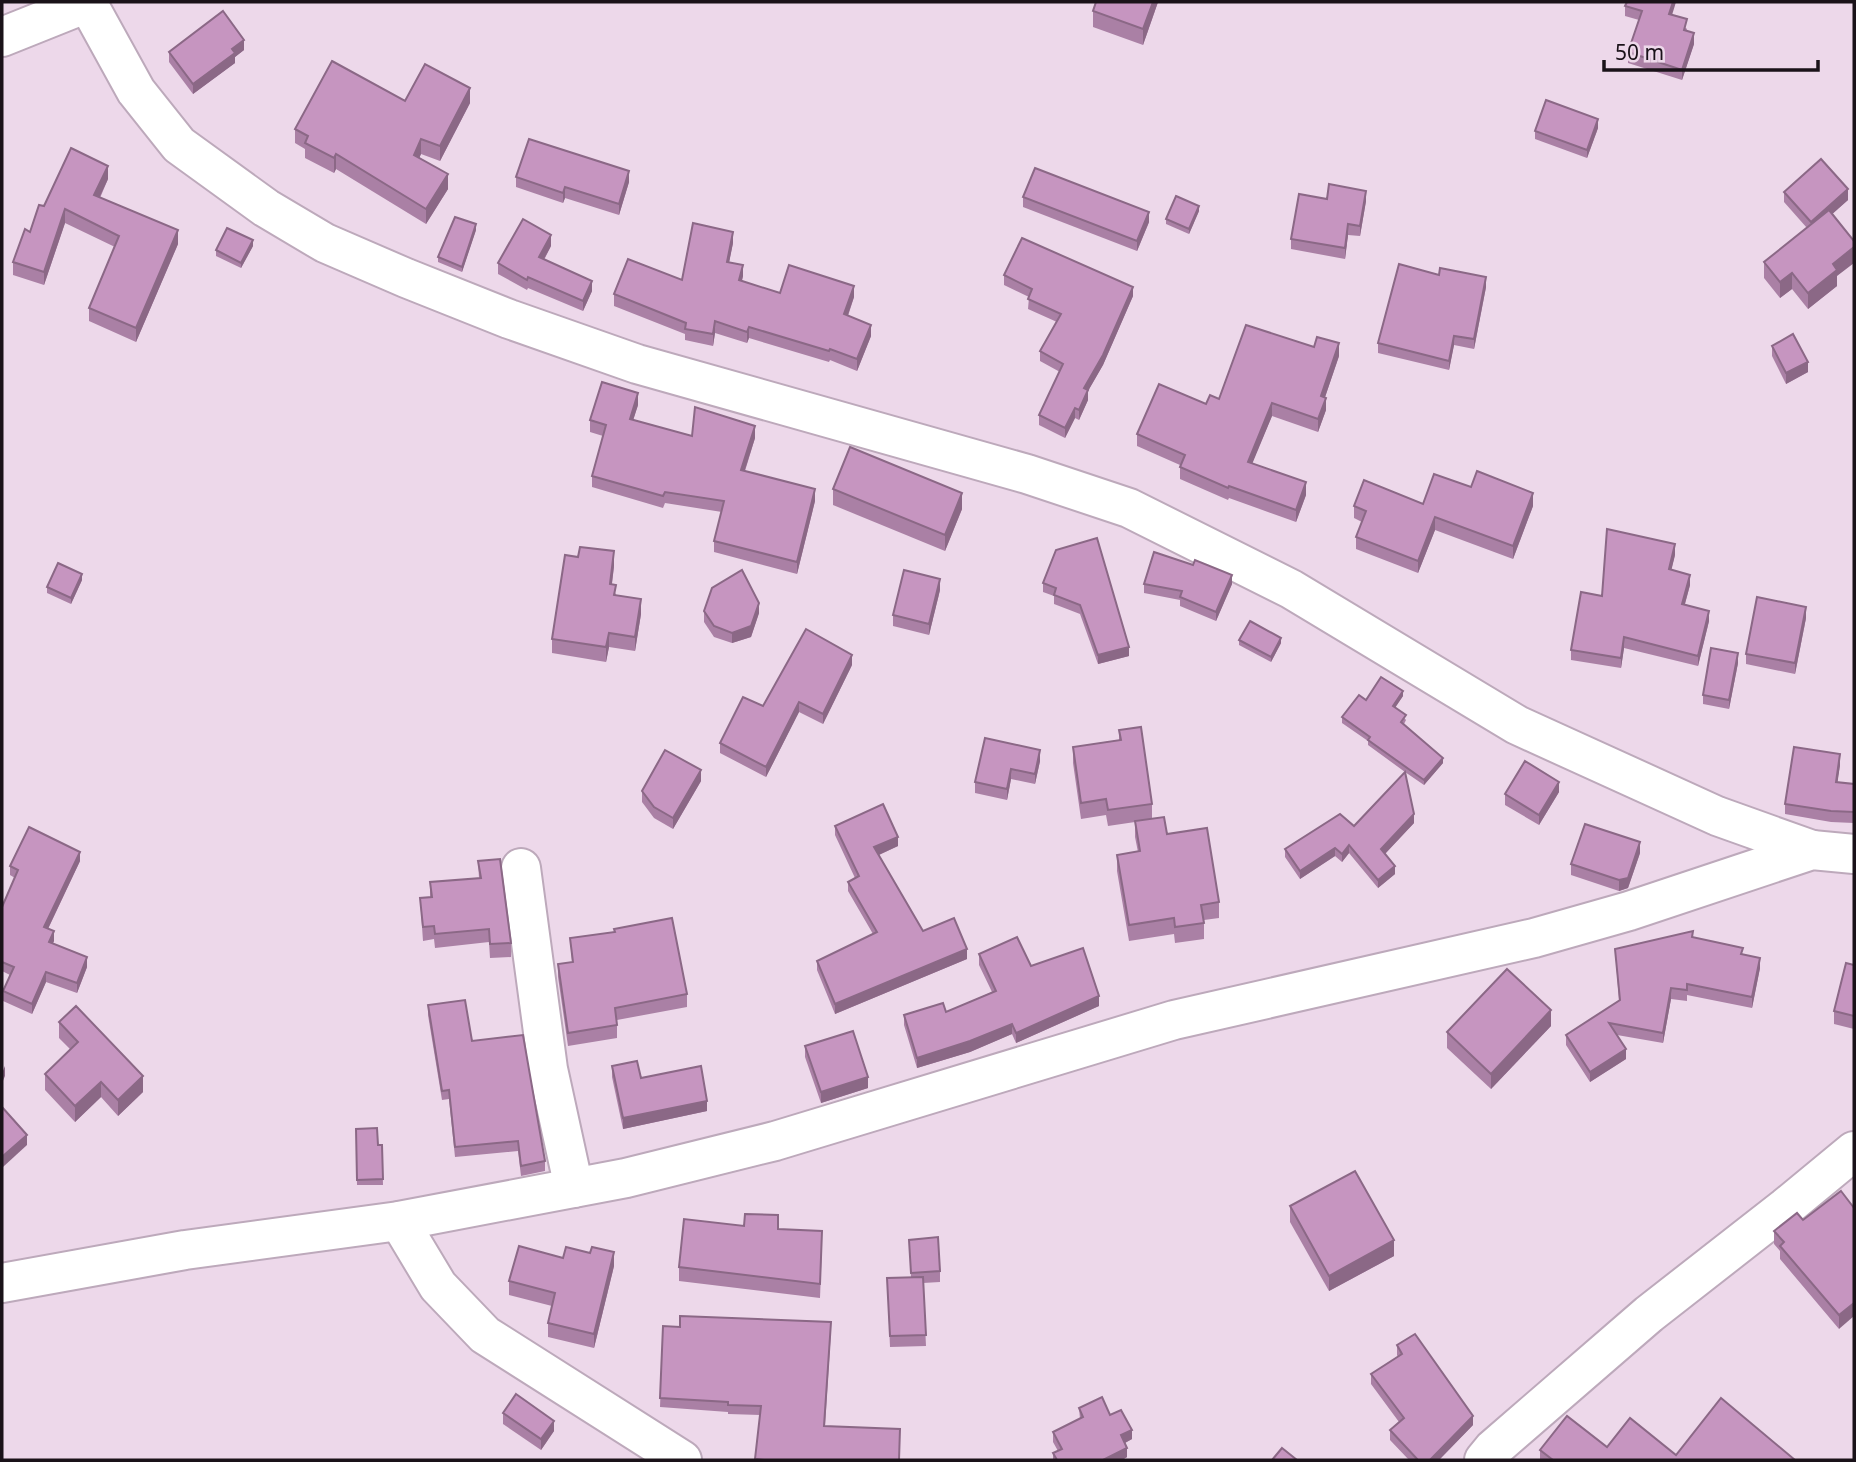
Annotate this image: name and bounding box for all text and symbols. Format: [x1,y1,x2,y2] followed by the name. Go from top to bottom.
[1604,28,1818,72] scale bar
[1615,38,1664,66] text: 50 m

